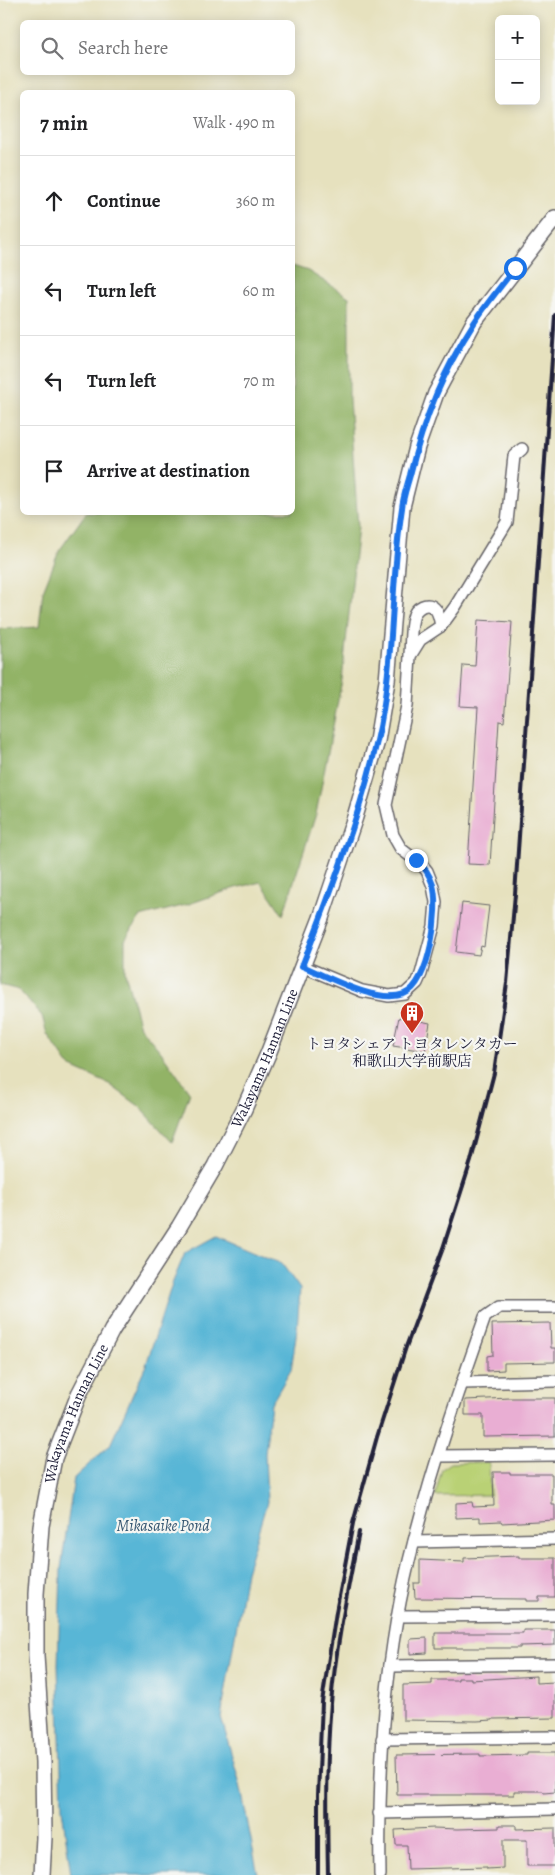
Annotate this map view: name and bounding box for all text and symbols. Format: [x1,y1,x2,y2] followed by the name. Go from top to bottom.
[495,15,540,105] map controls
[495,15,540,60] button: +
[20,20,295,75] search box
[38,34,66,62] icon: search
[78,35,168,61] text: Search here
[495,60,540,105] button: −
[40,109,88,137] text: 7 min
[193,112,275,134] text: Walk · 490 m
[40,187,68,215] icon: ahead
[87,188,161,214] text: Continue
[236,190,275,212] text: 360 m
[504,257,527,280] route start
[40,277,68,305] icon: left
[87,278,156,304] text: Turn left
[243,280,275,302] text: 60 m
[40,367,68,395] icon: left
[87,368,156,394] text: Turn left
[243,370,275,392] text: 70 m
[40,457,68,485] icon: arrive
[87,458,250,484] text: Arrive at destination
[405,849,428,872] route end
[226,985,303,1132] street label: Wakayama Hannan Line
[399,1000,425,1034] building icon: トヨタシェア トヨタレンタカー 和歌山大学前駅店
[306,1034,518,1071] place label: トヨタシェア トヨタレンタカー 和歌山大学前駅店
[39,1340,113,1486] street label: Wakayama Hannan Line
[116,1515,210,1537] water label: Mikasaike Pond

